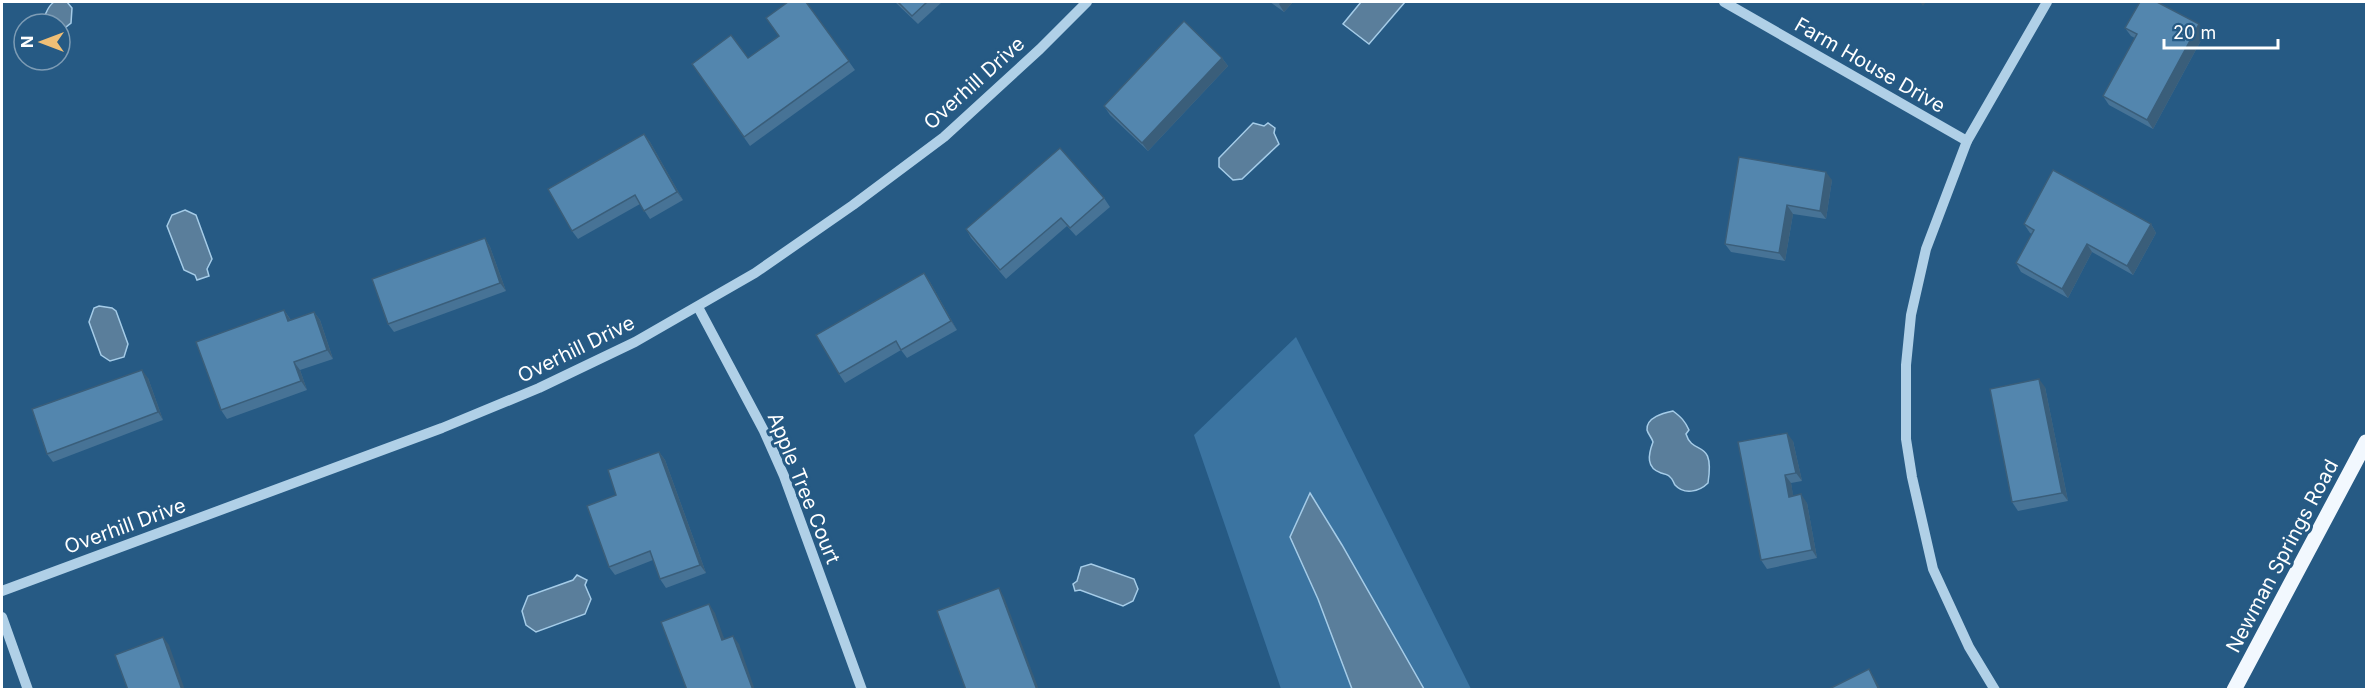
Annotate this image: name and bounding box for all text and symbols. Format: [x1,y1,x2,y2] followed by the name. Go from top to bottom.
[12,12,72,72] north arrow
[1791,12,1949,118] street label: Farm House Drive
[2164,12,2278,50] scale bar
[2173,22,2216,43] text: 20 m
[919,32,1029,134] street label: Overhill Drive
[17,36,37,48] text: N
[514,310,638,388] street label: Overhill Drive
[763,409,845,568] street label: Apple Tree Court
[2221,455,2343,657] street label: Newman Springs Road
[61,493,189,559] street label: Overhill Drive

